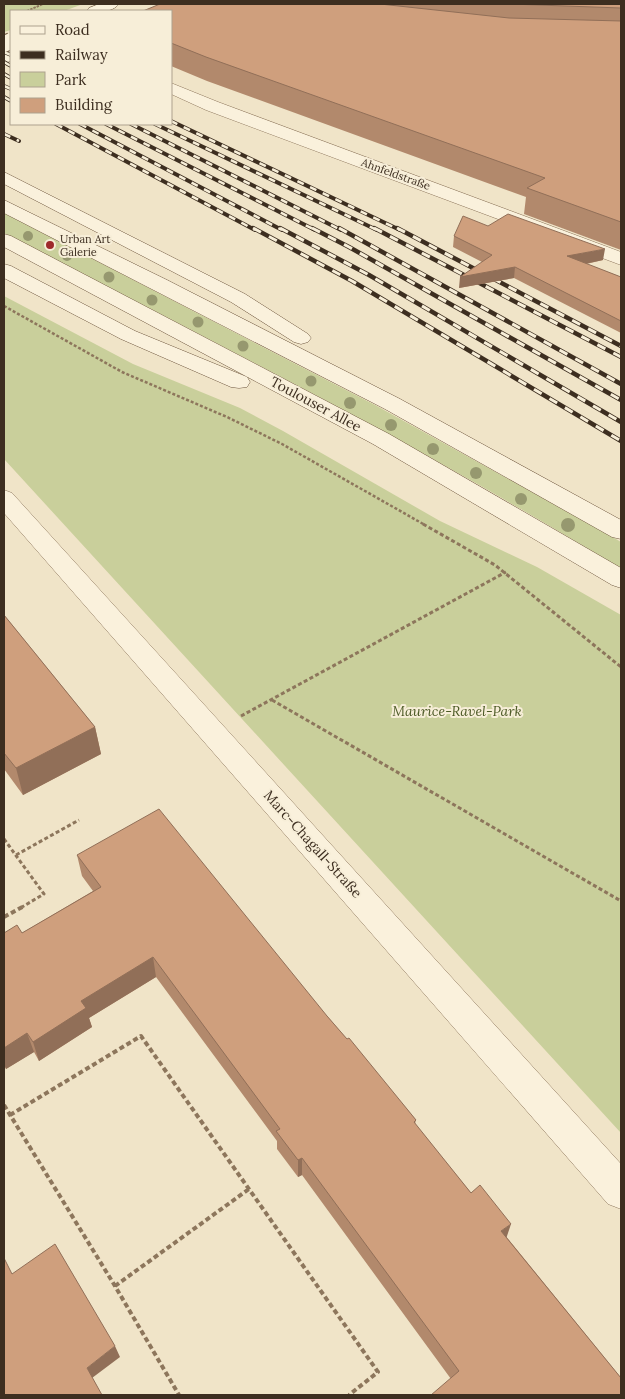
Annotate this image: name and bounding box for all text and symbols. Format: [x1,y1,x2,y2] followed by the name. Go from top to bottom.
[10,10,172,125] legend
[55,20,90,39] text: Road
[55,45,108,64] text: Railway
[55,70,86,89] text: Park
[55,95,113,114] text: Building
[359,155,432,193] street label: Ahnfeldstraße
[60,232,111,259] place label: Urban Art Galerie
[44,239,56,251] marker: Urban Art Galerie
[267,372,365,436] street label: Toulouser Allee
[392,702,522,720] park label: Maurice-Ravel-Park
[260,786,366,902] street label: Marc-Chagall-Straße

